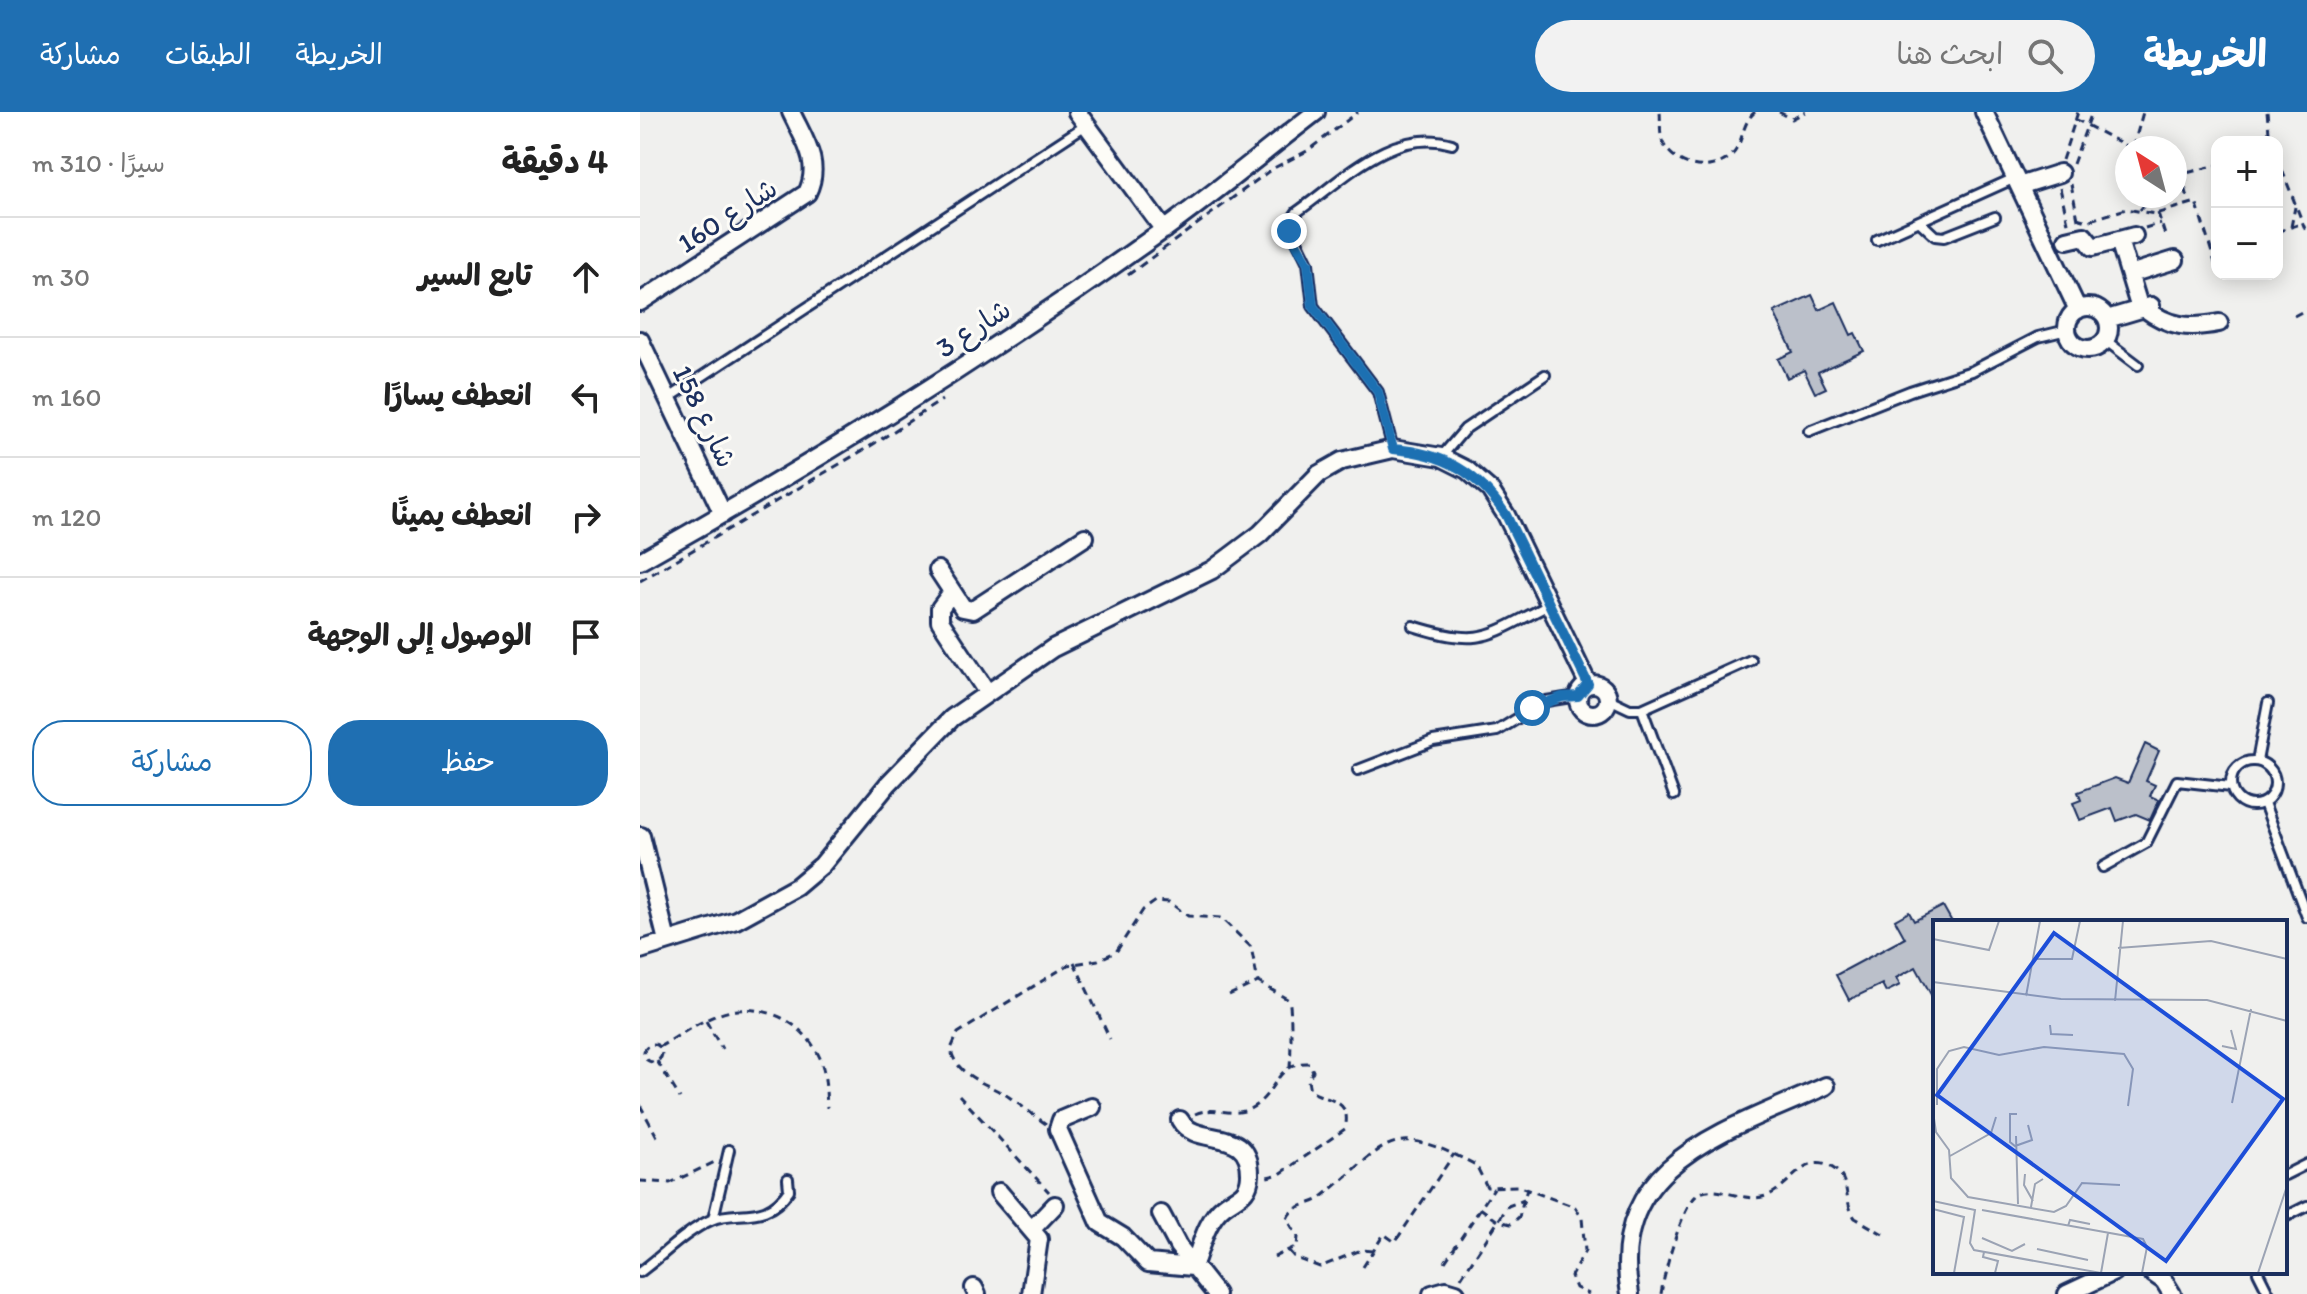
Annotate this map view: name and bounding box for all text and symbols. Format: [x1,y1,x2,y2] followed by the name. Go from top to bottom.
[1535,20,2095,92] search box
[2143,31,2267,77] text: الخريطة
[2023,34,2067,78] icon: search
[1896,35,2003,72] text: ابحث هنا
[40,37,121,71] text: مشاركة
[165,37,251,71] text: الطبقات
[295,37,383,71] text: الخريطة
[2115,136,2187,208] north arrow
[2211,136,2283,280] map controls
[2211,136,2283,208] button: +
[501,141,608,182] text: 4 دقيقة
[32,147,165,179] text: سيرًا · 310 m
[671,170,785,262] street label: شارع 160
[2211,208,2283,280] button: −
[1271,213,1307,249] route end
[564,255,608,299] icon: ahead
[418,256,532,293] text: تابع السير
[32,261,90,293] text: 30 m
[929,291,1018,367] street label: شارع 3
[663,359,744,474] street label: شارع 158
[564,375,608,419] icon: left
[383,376,532,413] text: انعطف يسارًا
[32,381,102,413] text: 160 m
[564,495,608,539] icon: right
[391,496,532,533] text: انعطف يمينًا
[32,501,102,533] text: 120 m
[564,615,608,659] icon: arrive
[308,616,532,653] text: الوصول إلى الوجهة
[1514,690,1550,726] route start
[32,720,312,806] button: مشاركة
[328,720,608,806] button: حفظ
[1933,920,2287,1274] inset map

